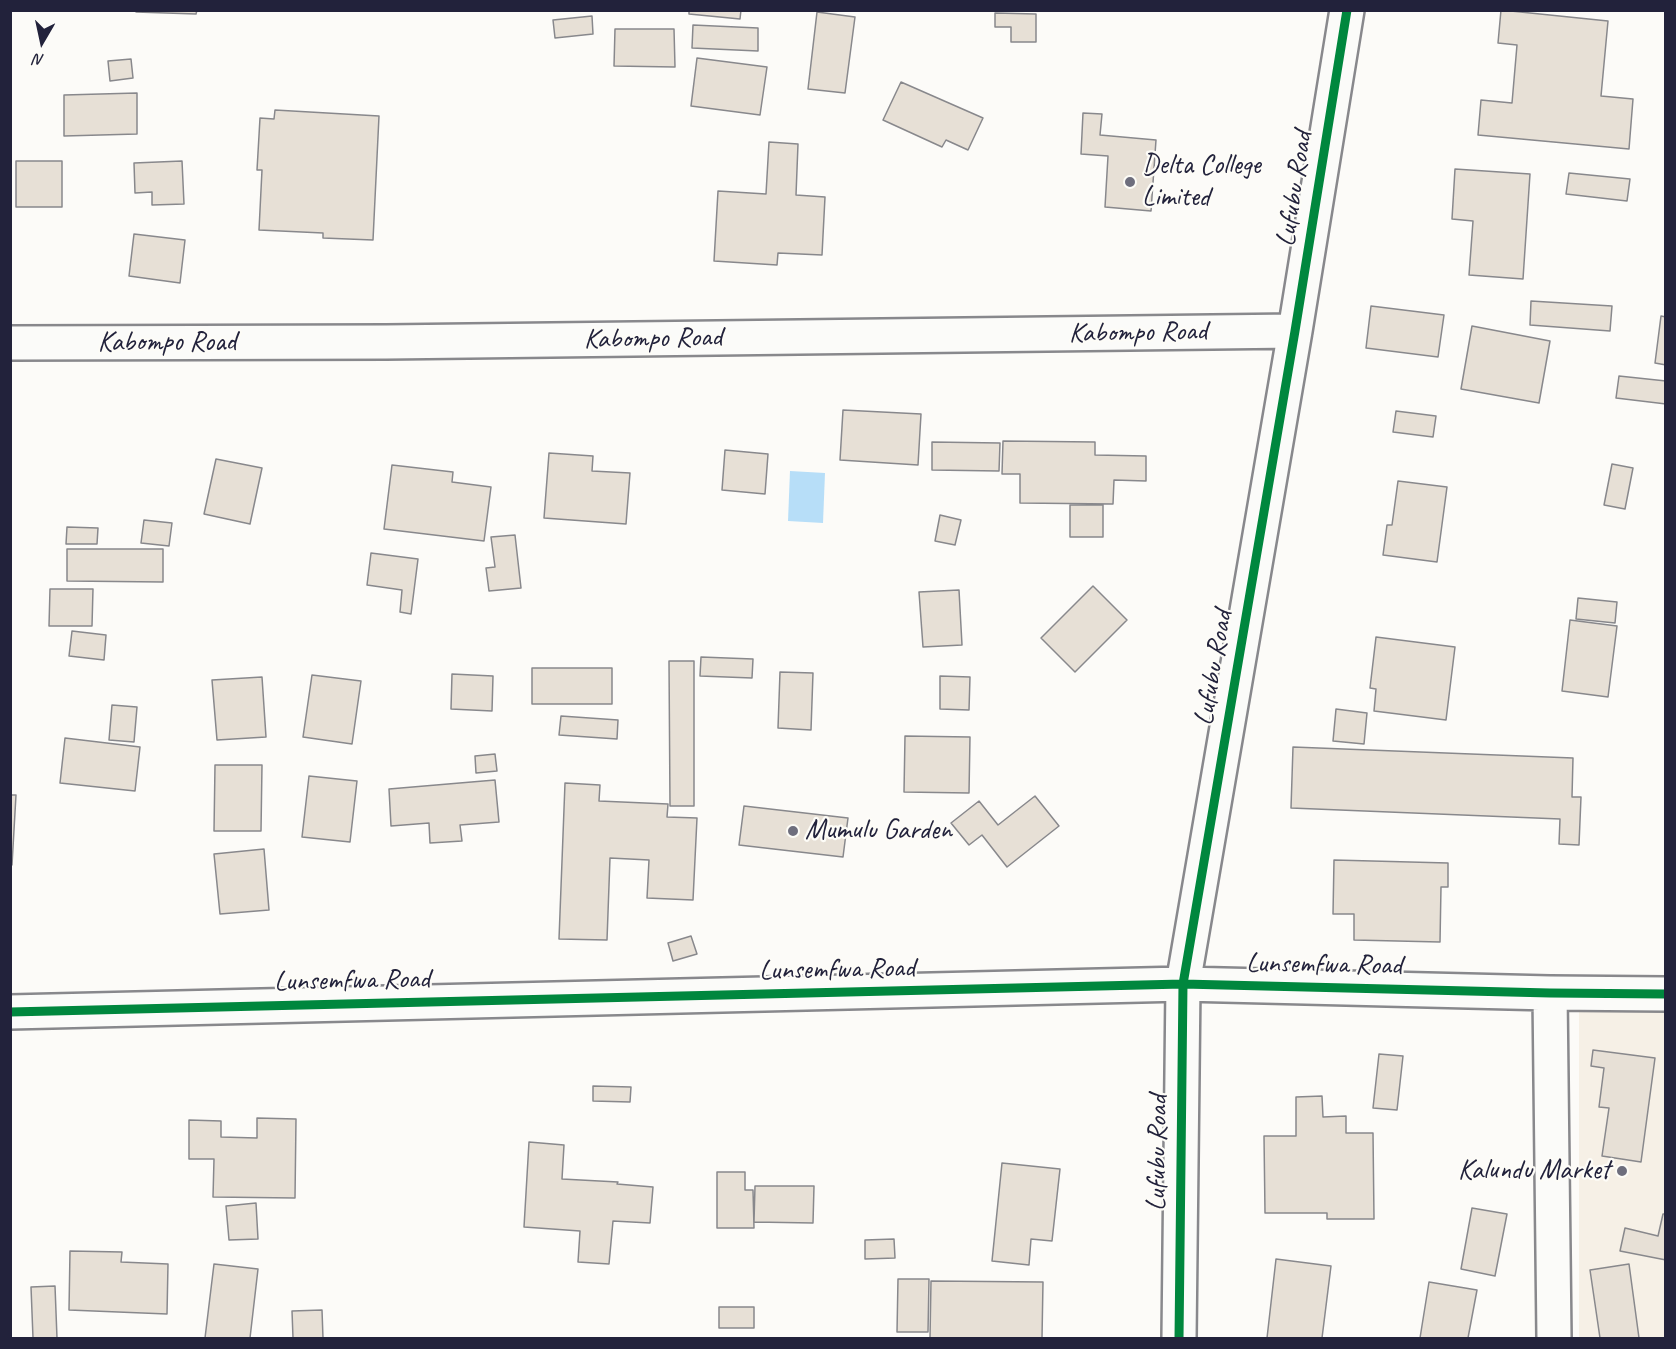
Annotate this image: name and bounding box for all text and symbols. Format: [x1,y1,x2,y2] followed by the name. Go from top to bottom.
[12,12,72,72] north arrow
[33,49,46,70] text: N
[1269,129,1321,249] street label: Lufubu Road
[1142,149,1261,215] place label: Delta College Limited
[1123,175,1137,189] marker: Delta College Limited
[1069,315,1207,351] street label: Kabompo Road
[584,321,722,357] street label: Kabompo Road
[98,326,236,360] street label: Kabompo Road
[1187,608,1241,728] street label: Lufubu Road
[805,814,952,848] place label: Mumulu Garden
[786,824,800,838] marker: Mumulu Garden
[1246,947,1402,983] street label: Lunsemfwa Road
[759,952,915,988] street label: Lunsemfwa Road
[274,963,430,999] street label: Lunsemfwa Road
[1140,1095,1176,1211] street label: Lufubu Road
[1458,1154,1610,1188] place label: Kalundu Market
[1615,1164,1629,1178] marker: Kalundu Market

